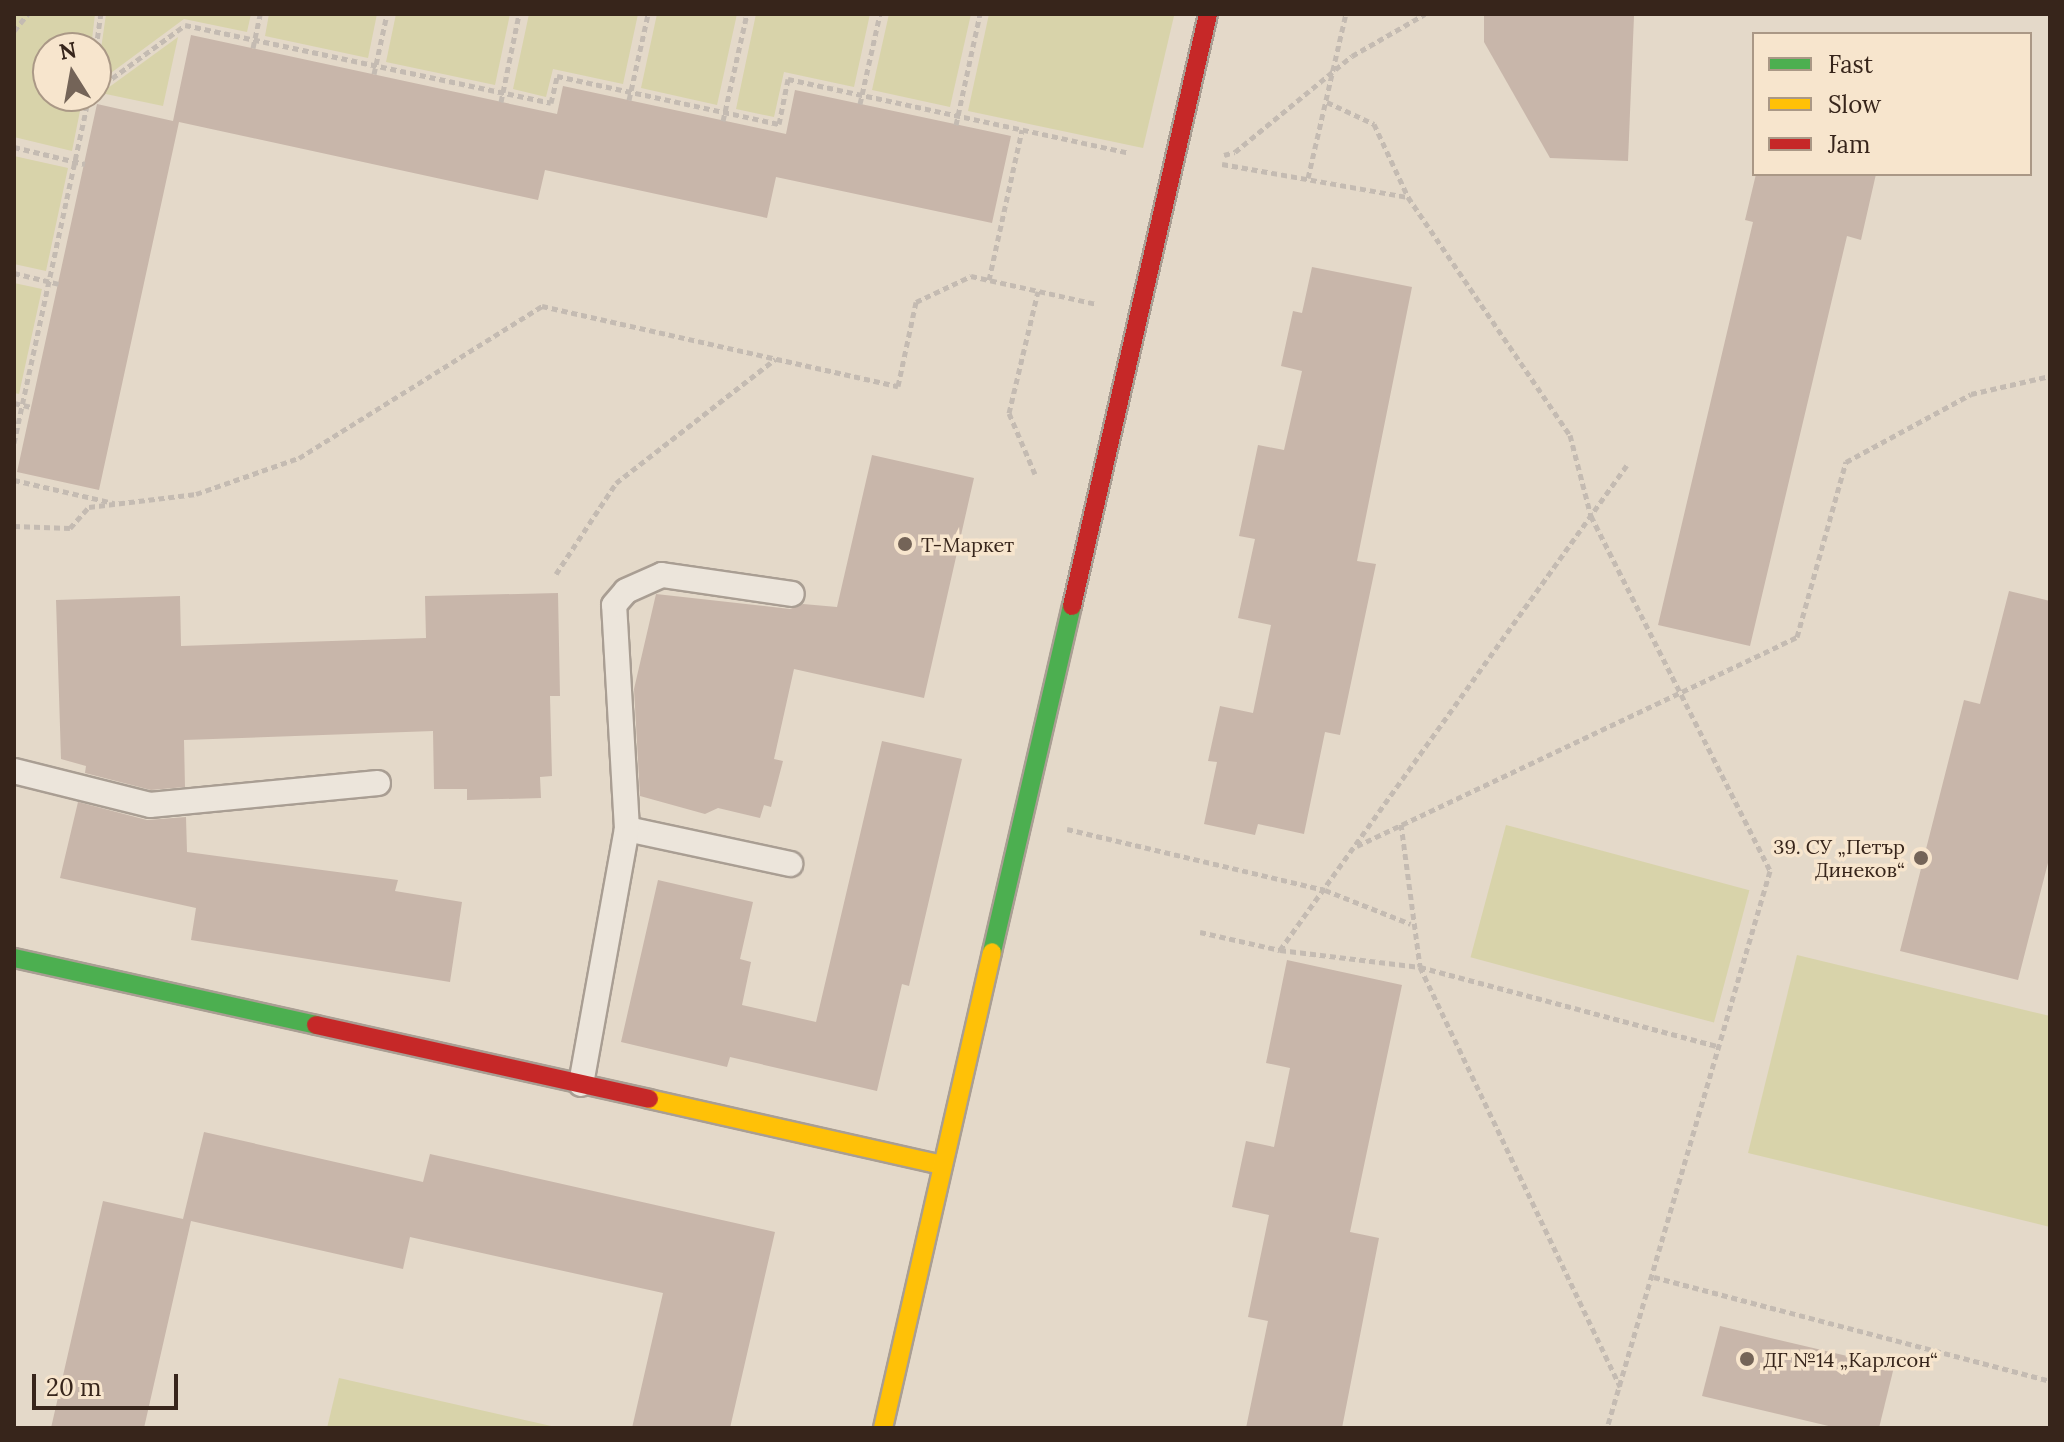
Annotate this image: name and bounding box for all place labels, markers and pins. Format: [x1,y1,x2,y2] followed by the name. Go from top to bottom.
[921,532,1014,556] place label: Т-Маркет
[896,535,914,553] marker: Т-Маркет
[1773,834,1905,881] place label: 39. СУ „Петър Динеков“
[1912,849,1930,867] marker: 39. СУ „Петър Динеков“
[1763,1347,1938,1371] place label: ДГ №14 „Карлсон“
[1738,1350,1756,1368] marker: ДГ №14 „Карлсон“

